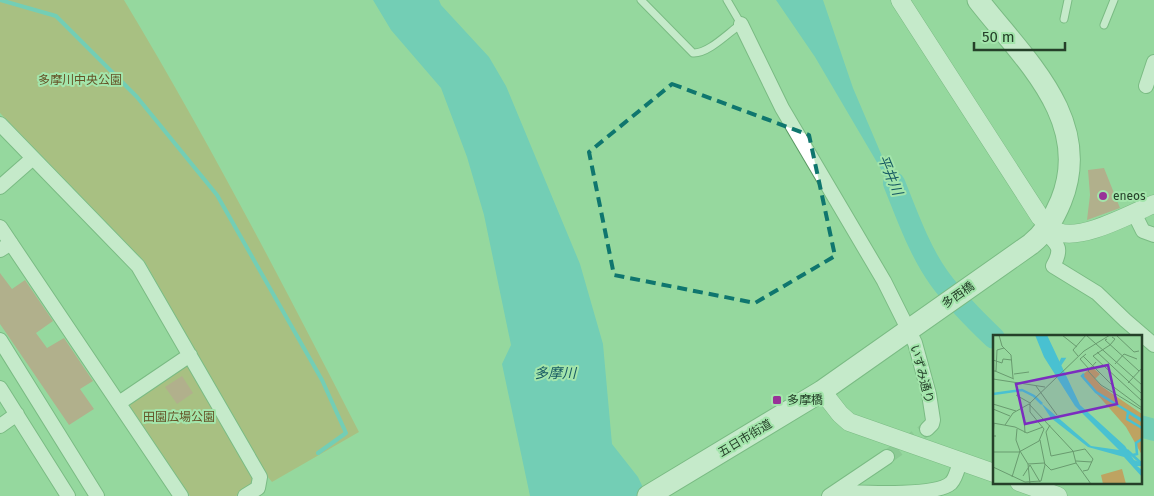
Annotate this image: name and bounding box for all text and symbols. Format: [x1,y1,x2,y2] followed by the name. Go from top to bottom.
[974,20,1065,52] scale bar
[982,28,1015,46] text: 50 m
[38,73,122,87] park label: 多摩川中央公園
[874,152,907,199] water label: 平井川
[1113,189,1146,203] place label: eneos
[1097,190,1109,202] marker: eneos
[939,279,977,311] street label: 多西橋
[993,335,1142,484] inset map
[907,343,937,405] street label: いずみ通り
[534,365,578,382] water label: 多摩川
[787,393,823,407] place label: 多摩橋
[771,394,783,406] marker: 多摩橋
[143,410,215,424] park label: 田園広場公園
[716,417,774,459] street label: 五日市街道

